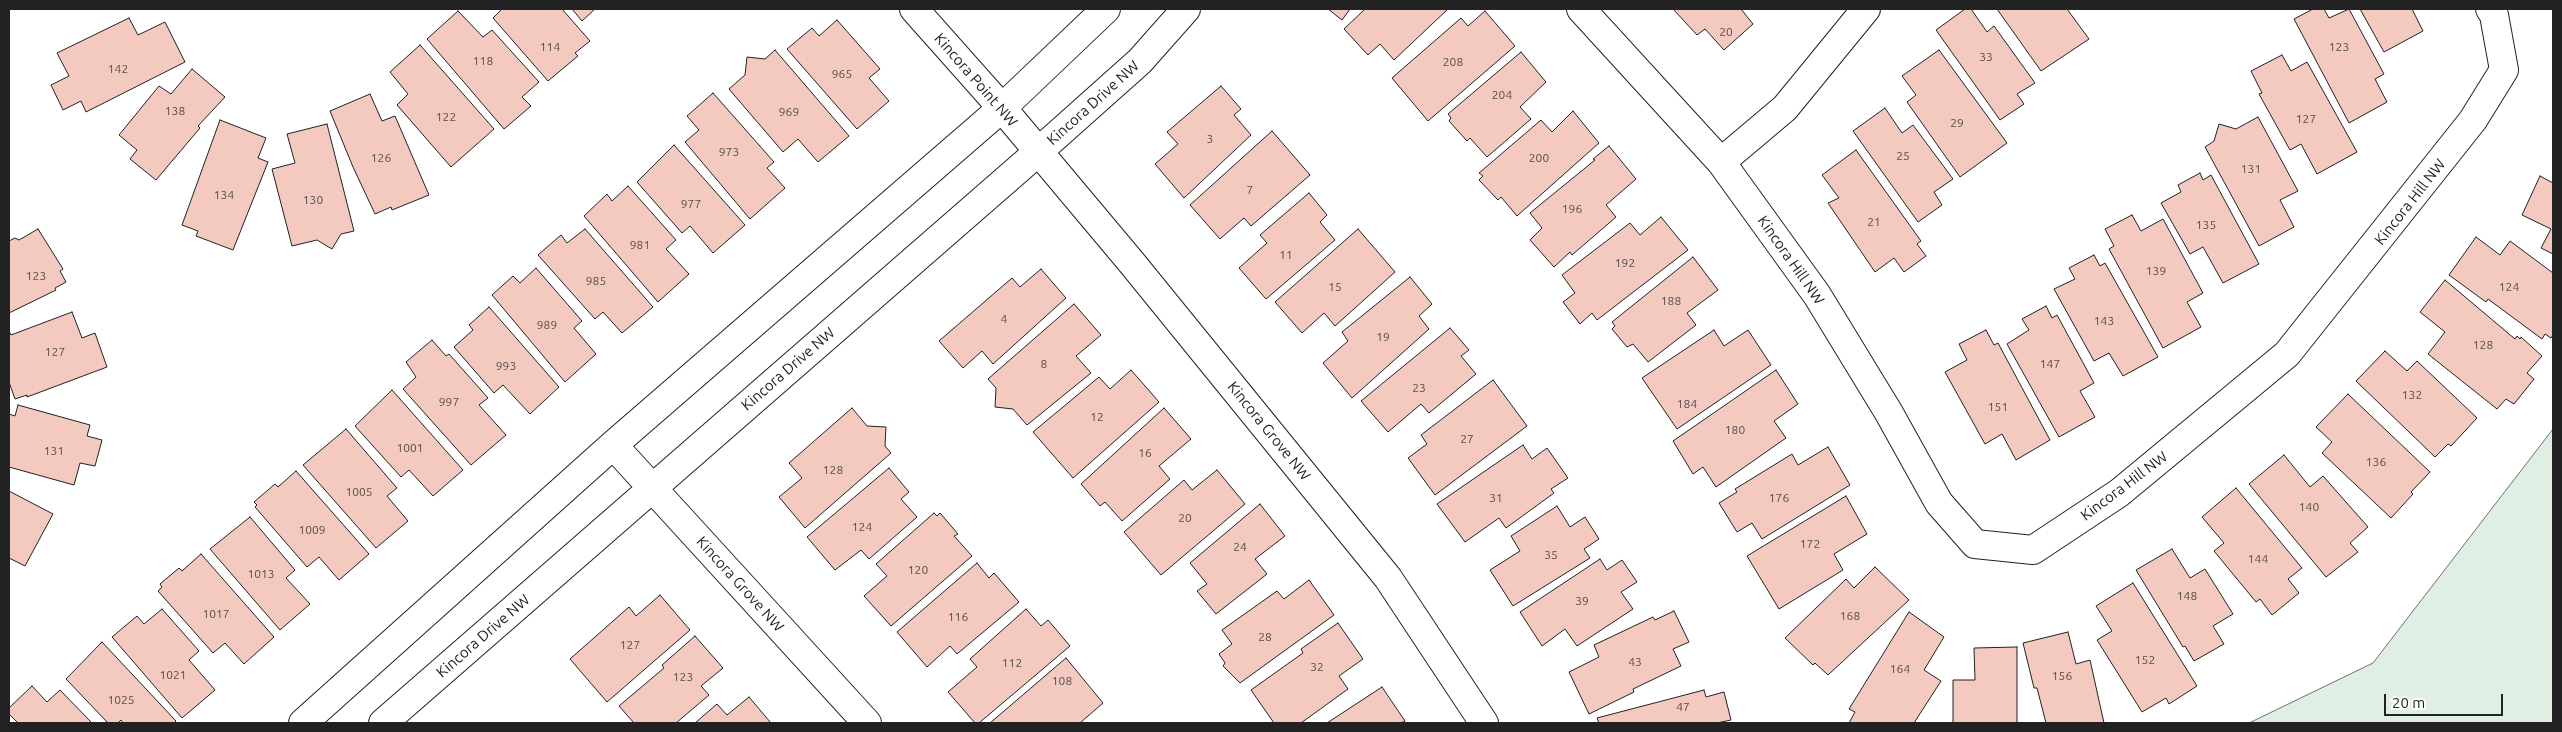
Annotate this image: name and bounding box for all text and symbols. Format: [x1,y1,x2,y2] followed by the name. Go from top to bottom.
[1719,25,1733,39] house number: 20
[931,30,1021,130] street label: Kincora Point NW
[540,40,560,54] house number: 114
[2329,40,2349,54] house number: 123
[1979,50,1993,64] house number: 33
[473,54,493,68] house number: 118
[1443,55,1463,69] house number: 208
[1043,57,1143,149] street label: Kincora Drive NW
[108,62,128,76] house number: 142
[832,67,852,81] house number: 965
[1492,88,1512,102] house number: 204
[165,104,185,118] house number: 138
[779,105,799,119] house number: 969
[436,110,456,124] house number: 122
[2296,112,2316,126] house number: 127
[1950,116,1964,130] house number: 29
[1207,132,1213,146] house number: 3
[719,145,739,159] house number: 973
[1896,149,1910,163] house number: 25
[371,151,391,165] house number: 126
[1529,151,1549,165] house number: 200
[2371,155,2449,249] street label: Kincora Hill NW
[2241,162,2261,176] house number: 131
[1247,183,1253,197] house number: 7
[214,188,234,202] house number: 134
[303,193,323,207] house number: 130
[681,197,701,211] house number: 977
[1562,202,1582,216] house number: 196
[1754,212,1828,308] street label: Kincora Hill NW
[1867,215,1881,229] house number: 21
[2196,218,2216,232] house number: 135
[630,238,650,252] house number: 981
[1279,248,1293,262] house number: 11
[1615,256,1635,270] house number: 192
[2146,264,2166,278] house number: 139
[26,269,46,283] house number: 123
[586,274,606,288] house number: 985
[1328,280,1342,294] house number: 15
[2499,280,2519,294] house number: 124
[1661,294,1681,308] house number: 188
[1001,312,1007,326] house number: 4
[2094,314,2114,328] house number: 143
[537,318,557,332] house number: 989
[738,324,838,414] street label: Kincora Drive NW
[1376,330,1390,344] house number: 19
[2473,338,2493,352] house number: 128
[45,345,65,359] house number: 127
[1041,357,1047,371] house number: 8
[2040,357,2060,371] house number: 147
[496,359,516,373] house number: 993
[1224,378,1314,484] street label: Kincora Grove NW
[1412,381,1426,395] house number: 23
[2402,388,2422,402] house number: 132
[439,395,459,409] house number: 997
[1677,397,1697,411] house number: 184
[1988,400,2008,414] house number: 151
[1090,410,1104,424] house number: 12
[1725,423,1745,437] house number: 180
[1460,432,1474,446] house number: 27
[396,441,424,455] house number: 1001
[44,444,64,458] house number: 131
[1138,446,1152,460] house number: 16
[2077,447,2171,525] street label: Kincora Hill NW
[2366,455,2386,469] house number: 136
[823,463,843,477] house number: 128
[345,485,373,499] house number: 1005
[1489,491,1503,505] house number: 31
[1769,491,1789,505] house number: 176
[2299,500,2319,514] house number: 140
[1178,511,1192,525] house number: 20
[852,520,872,534] house number: 124
[298,523,326,537] house number: 1009
[692,533,788,635] street label: Kincora Grove NW
[1800,537,1820,551] house number: 172
[1233,540,1247,554] house number: 24
[1544,548,1558,562] house number: 35
[2248,552,2268,566] house number: 144
[908,563,928,577] house number: 120
[247,567,275,581] house number: 1013
[2177,589,2197,603] house number: 148
[433,591,533,681] street label: Kincora Drive NW
[1575,594,1589,608] house number: 39
[202,607,230,621] house number: 1017
[1840,609,1860,623] house number: 168
[948,610,968,624] house number: 116
[1258,630,1272,644] house number: 28
[620,638,640,652] house number: 127
[2135,653,2155,667] house number: 152
[1628,655,1642,669] house number: 43
[1002,656,1022,670] house number: 112
[1310,660,1324,674] house number: 32
[1890,662,1910,676] house number: 164
[159,668,187,682] house number: 1021
[2052,669,2072,683] house number: 156
[673,670,693,684] house number: 123
[1052,674,1072,688] house number: 108
[2387,684,2506,716] scale bar
[107,693,135,707] house number: 1025
[2392,694,2425,711] text: 20 m
[1676,700,1690,714] house number: 47

